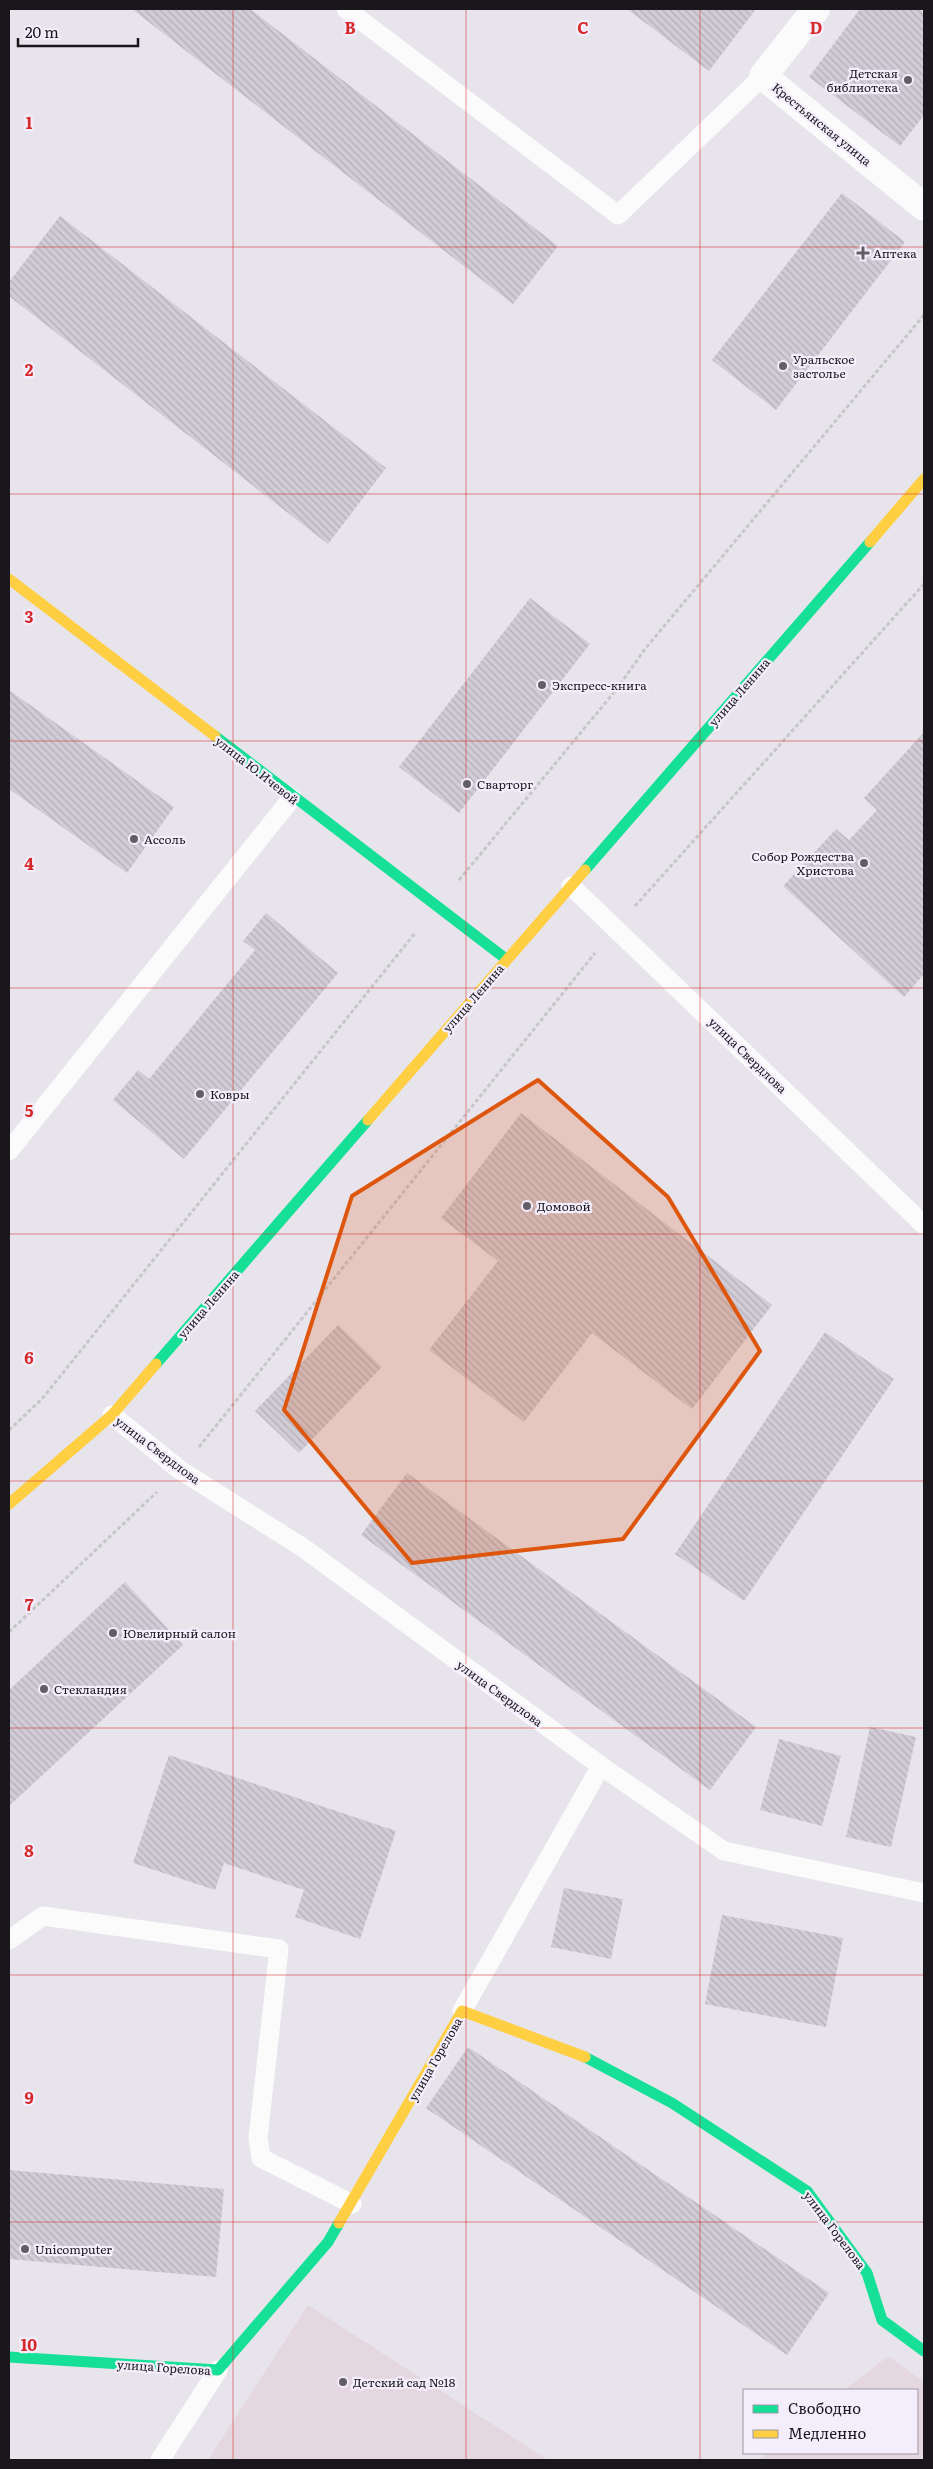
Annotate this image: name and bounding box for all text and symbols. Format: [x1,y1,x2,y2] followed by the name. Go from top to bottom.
[18,15,138,47] scale bar
[344,15,356,39] text: B
[577,15,589,39] text: C
[810,15,822,39] text: D
[25,20,59,43] text: 20 m
[826,64,899,96] place label: Детская библиотека
[902,74,914,86] marker: Детская библиотека
[768,78,876,170] street label: Крестьянская улица
[26,110,33,134] text: 1
[873,244,917,262] place label: Аптека
[857,247,869,259] marker: Аптека
[793,350,855,382] place label: Уральское застолье
[25,357,34,381] text: 2
[777,360,789,372] marker: Уральское застолье
[25,604,34,628] text: 3
[704,653,774,730] street label: улица Ленина
[552,676,647,694] place label: Экспресс-книга
[536,679,548,691] marker: Экспресс-книга
[211,732,303,808] street label: улица Ю.Ичевой
[477,775,533,793] place label: Сварторг
[461,778,473,790] marker: Сварторг
[144,830,186,848] place label: Ассоль
[128,833,140,845] marker: Ассоль
[751,847,855,879] place label: Собор Рождества Христова
[24,851,34,875] text: 4
[858,857,870,869] marker: Собор Рождества Христова
[438,959,508,1036] street label: улица Ленина
[705,1013,792,1098] street label: улица Свердлова
[210,1085,250,1103] place label: Ковры
[194,1088,206,1100] marker: Ковры
[25,1098,34,1122] text: 5
[537,1197,591,1215] place label: Домовой
[521,1200,533,1212] marker: Домовой
[173,1265,243,1342] street label: улица Ленина
[24,1345,34,1369] text: 6
[112,1412,205,1488] street label: улица Свердлова
[25,1592,34,1616] text: 7
[123,1624,236,1642] place label: Ювелирный салон
[107,1627,119,1639] marker: Ювелирный салон
[453,1656,547,1731] street label: улица Свердлова
[54,1680,127,1698] place label: Стекландия
[38,1683,50,1695] marker: Стекландия
[24,1838,34,1862] text: 8
[404,2013,467,2104] street label: улица Горелова
[24,2085,34,2109] text: 9
[800,2187,871,2273] street label: улица Горелова
[35,2240,112,2258] place label: Unicomputer
[19,2243,31,2255] marker: Unicomputer
[21,2332,37,2356] text: 10
[117,2355,212,2379] street label: улица Горелова
[353,2373,456,2391] place label: Детский сад №18
[337,2376,349,2388] marker: Детский сад №18
[743,2389,918,2454] legend
[788,2396,861,2419] text: Свободно
[788,2421,866,2444] text: Медленно

